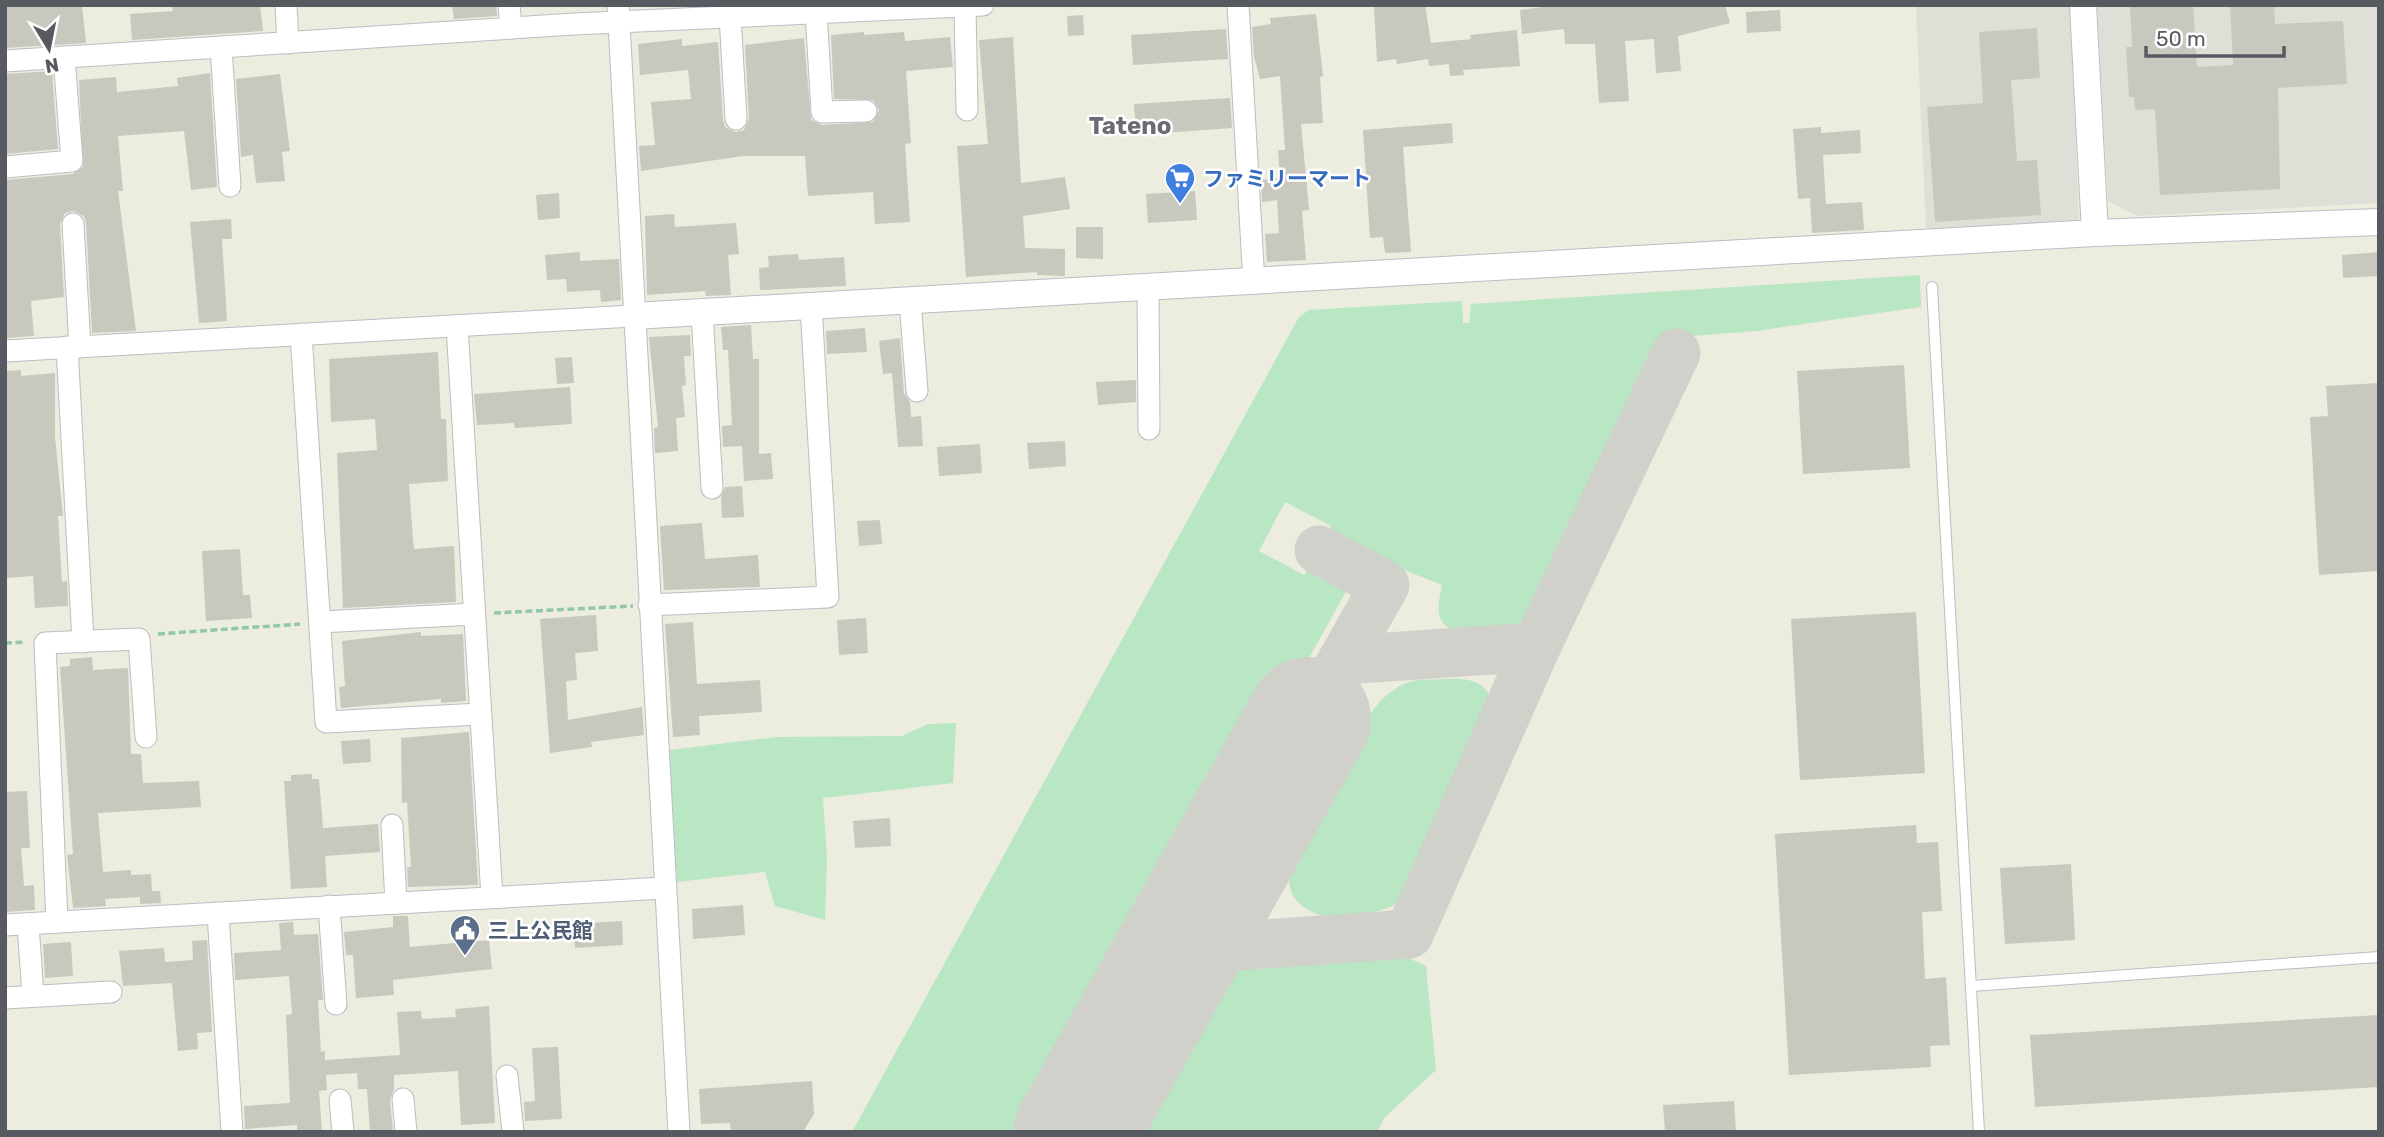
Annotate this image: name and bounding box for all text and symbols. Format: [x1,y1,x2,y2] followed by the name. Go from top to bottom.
[14,14,84,84] north arrow
[2146,14,2284,58] scale bar
[2156,26,2206,51] text: 50 m
[43,53,61,78] text: N
[1089,112,1171,140] district label: Tateno
[1163,161,1197,205] supermarket icon: ファミリーマート
[1203,166,1371,191] place label: ファミリーマート
[448,913,482,957] public building icon: 三上公民館
[488,918,593,943] place label: 三上公民館

